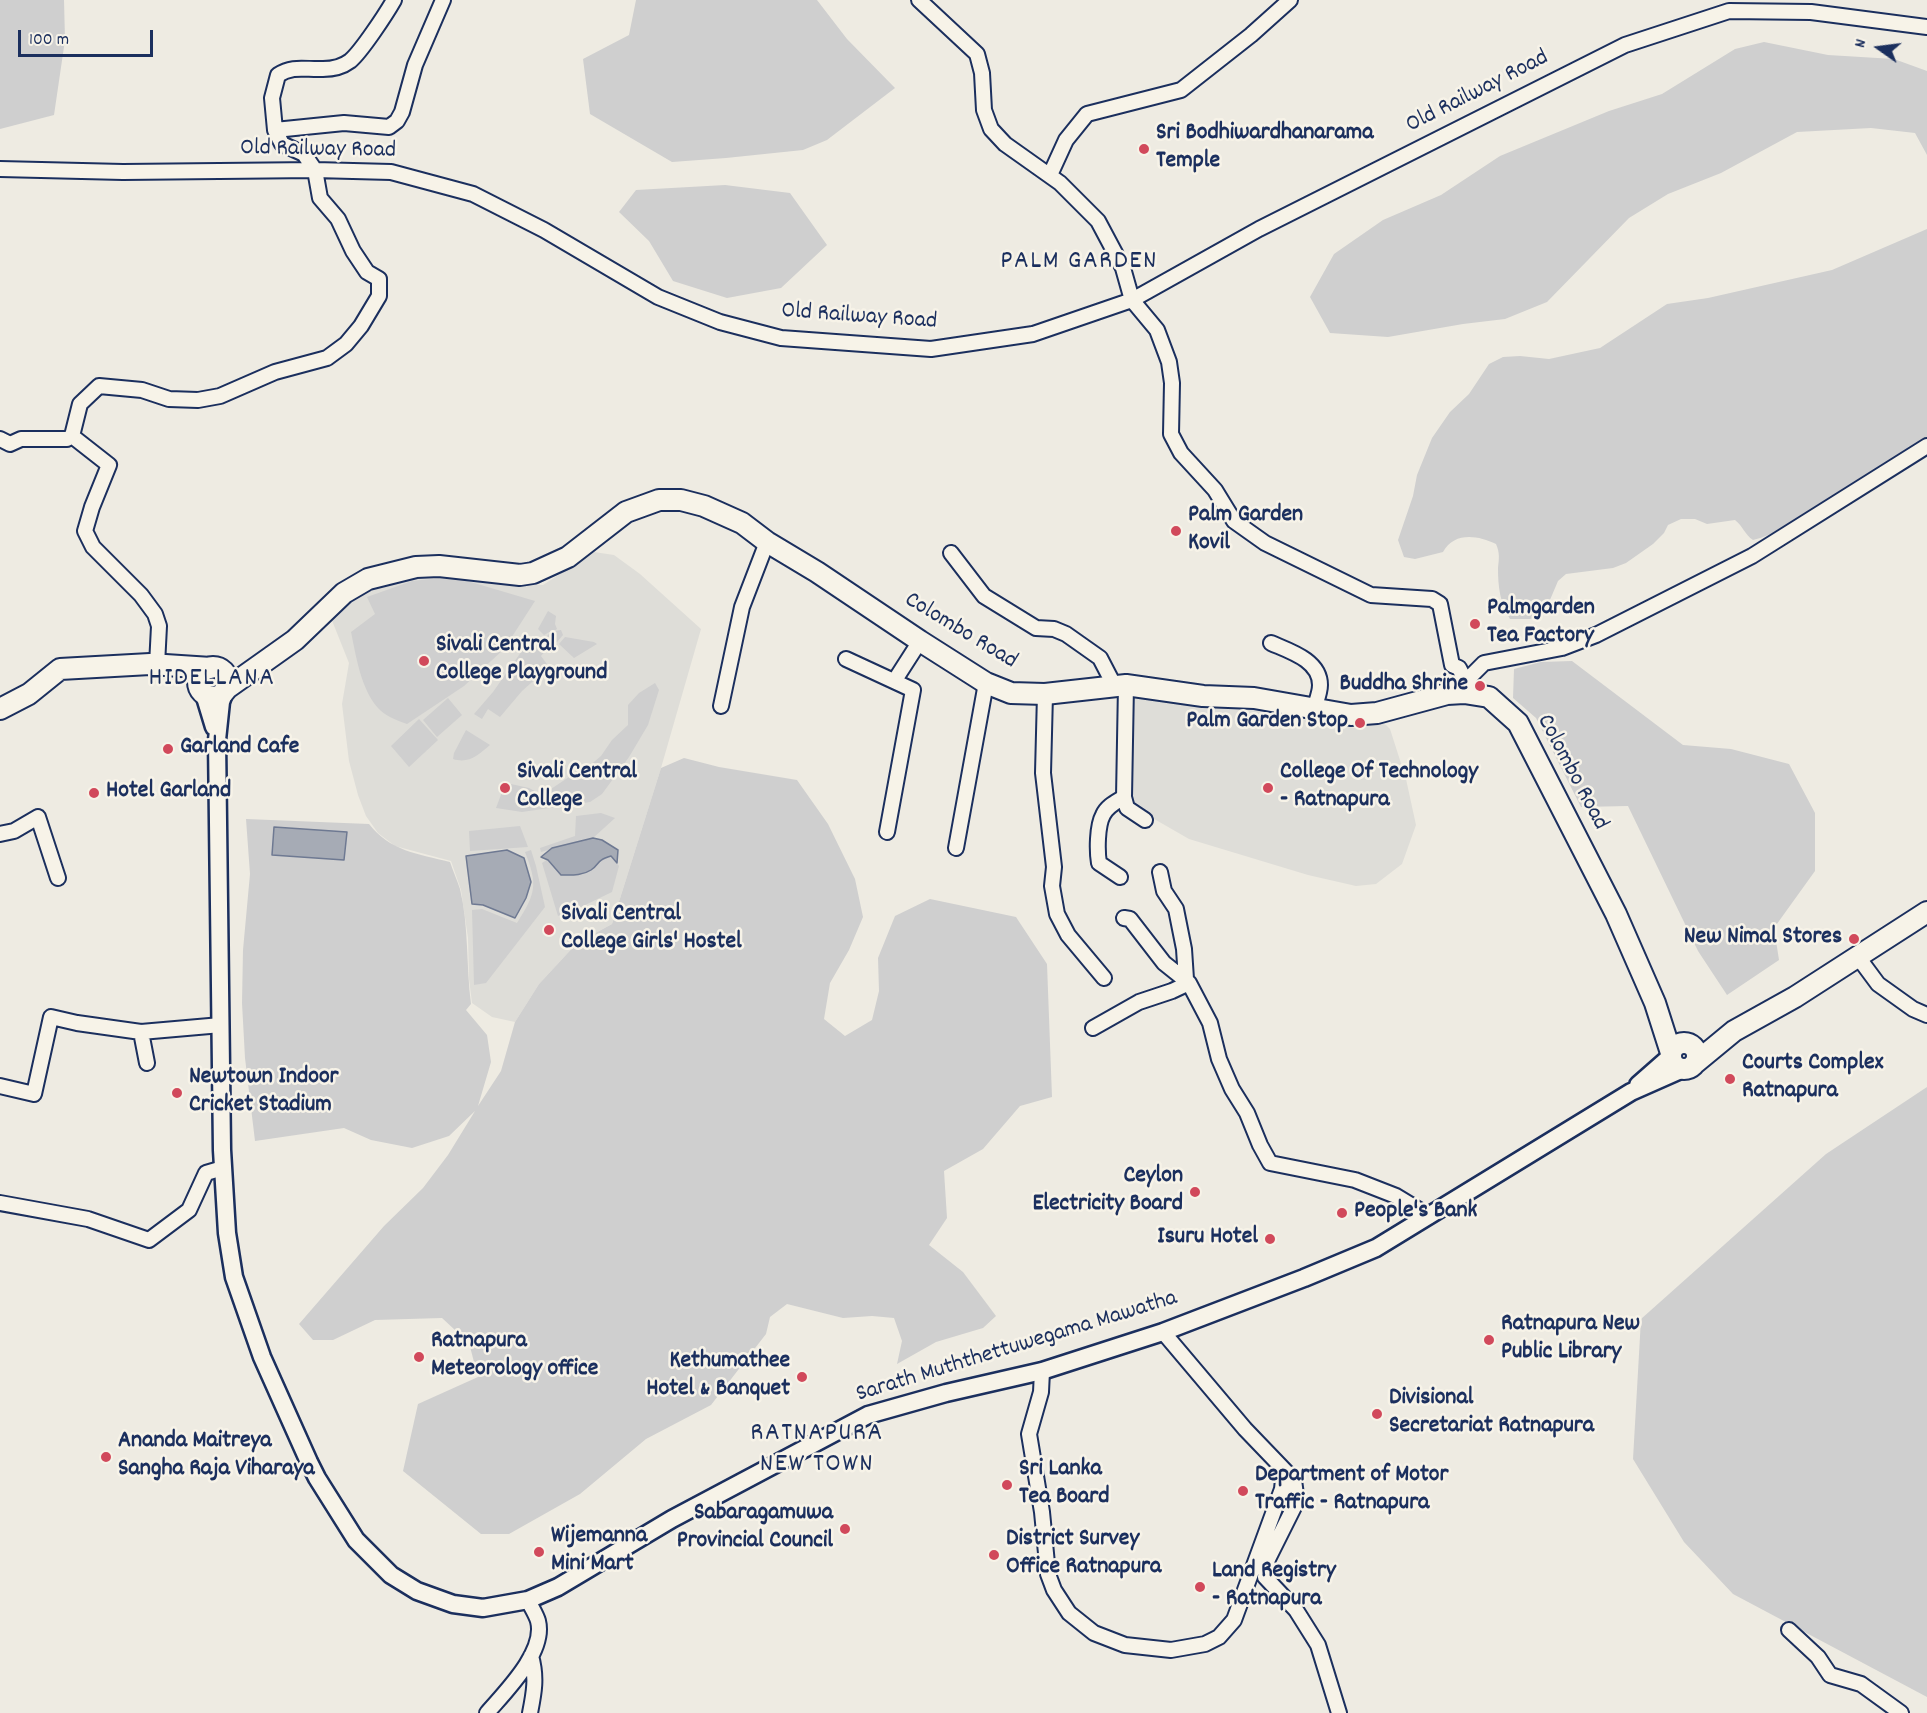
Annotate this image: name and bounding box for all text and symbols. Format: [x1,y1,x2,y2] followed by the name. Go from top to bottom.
[21,18,156,56] scale bar
[1849,18,1909,78] north arrow
[29,28,69,53] text: 100 m
[1849,37,1873,50] text: N
[1402,45,1554,141] street label: Old Railway Road
[1156,121,1373,177] place label: Sri Bodhiwardhanarama Temple
[240,135,396,167] street label: Old Railway Road
[1137,142,1151,156] marker: Sri Bodhiwardhanarama Temple
[1000,247,1158,279] district label: PALM GARDEN
[780,298,938,338] street label: Old Railway Road
[1188,503,1303,559] place label: Palm Garden Kovil
[1169,524,1183,538] marker: Palm Garden Kovil
[898,587,1022,677] street label: Colombo Road
[1487,596,1595,652] place label: Palmgarden Tea Factory
[1468,617,1482,631] marker: Palmgarden Tea Factory
[436,633,607,689] place label: Sivali Central College Playground
[417,654,431,668] marker: Sivali Central College Playground
[149,664,275,696] district label: HIDELLANA
[1340,672,1468,700] place label: Buddha Shrine
[1473,679,1487,693] marker: Buddha Shrine
[1186,709,1348,737] place label: Palm Garden Stop
[1529,710,1613,836] street label: Colombo Road
[1353,716,1367,730] marker: Palm Garden Stop
[180,735,299,763] place label: Garland Cafe
[161,742,175,756] marker: Garland Cafe
[517,760,637,816] place label: Sivali Central College
[1280,760,1478,816] place label: College Of Technology - Ratnapura
[106,779,231,807] place label: Hotel Garland
[498,781,512,795] marker: Sivali Central College
[1261,781,1275,795] marker: College Of Technology - Ratnapura
[87,786,101,800] marker: Hotel Garland
[561,902,742,958] place label: Sivali Central College Girls' Hostel
[542,923,556,937] marker: Sivali Central College Girls' Hostel
[1684,925,1842,953] place label: New Nimal Stores
[1847,932,1861,946] marker: New Nimal Stores
[1742,1051,1884,1107] place label: Courts Complex Ratnapura
[189,1065,338,1121] place label: Newtown Indoor Cricket Stadium
[1723,1072,1737,1086] marker: Courts Complex Ratnapura
[170,1086,184,1100] marker: Newtown Indoor Cricket Stadium
[1032,1164,1183,1220] place label: Ceylon Electricity Board
[1188,1185,1202,1199] marker: Ceylon Electricity Board
[1354,1199,1477,1227] place label: People's Bank
[1335,1206,1349,1220] marker: People's Bank
[1157,1225,1258,1253] place label: Isuru Hotel
[1263,1232,1277,1246] marker: Isuru Hotel
[853,1285,1181,1411] street label: Sarath Muththettuwegama Mawatha
[1501,1312,1640,1368] place label: Ratnapura New Public Library
[431,1329,598,1385] place label: Ratnapura Meteorology office
[1482,1333,1496,1347] marker: Ratnapura New Public Library
[646,1349,790,1405] place label: Kethumathee Hotel & Banquet
[412,1350,426,1364] marker: Ratnapura Meteorology office
[795,1370,809,1384] marker: Kethumathee Hotel & Banquet
[1389,1386,1594,1442] place label: Divisional Secretariat Ratnapura
[1370,1407,1384,1421] marker: Divisional Secretariat Ratnapura
[750,1419,884,1482] district label: RATNAPURA NEW TOWN
[118,1429,314,1485] place label: Ananda Maitreya Sangha Raja Viharaya
[99,1450,113,1464] marker: Ananda Maitreya Sangha Raja Viharaya
[1019,1457,1109,1513] place label: Sri Lanka Tea Board
[1255,1463,1448,1519] place label: Department of Motor Traffic - Ratnapura
[1000,1478,1014,1492] marker: Sri Lanka Tea Board
[1236,1484,1250,1498] marker: Department of Motor Traffic - Ratnapura
[677,1501,833,1557] place label: Sabaragamuwa Provincial Council
[838,1522,852,1536] marker: Sabaragamuwa Provincial Council
[551,1524,647,1580] place label: Wijemanna Mini Mart
[1006,1527,1161,1583] place label: District Survey Office Ratnapura
[532,1545,546,1559] marker: Wijemanna Mini Mart
[987,1548,1001,1562] marker: District Survey Office Ratnapura
[1212,1559,1336,1615] place label: Land Registry - Ratnapura
[1193,1580,1207,1594] marker: Land Registry - Ratnapura

